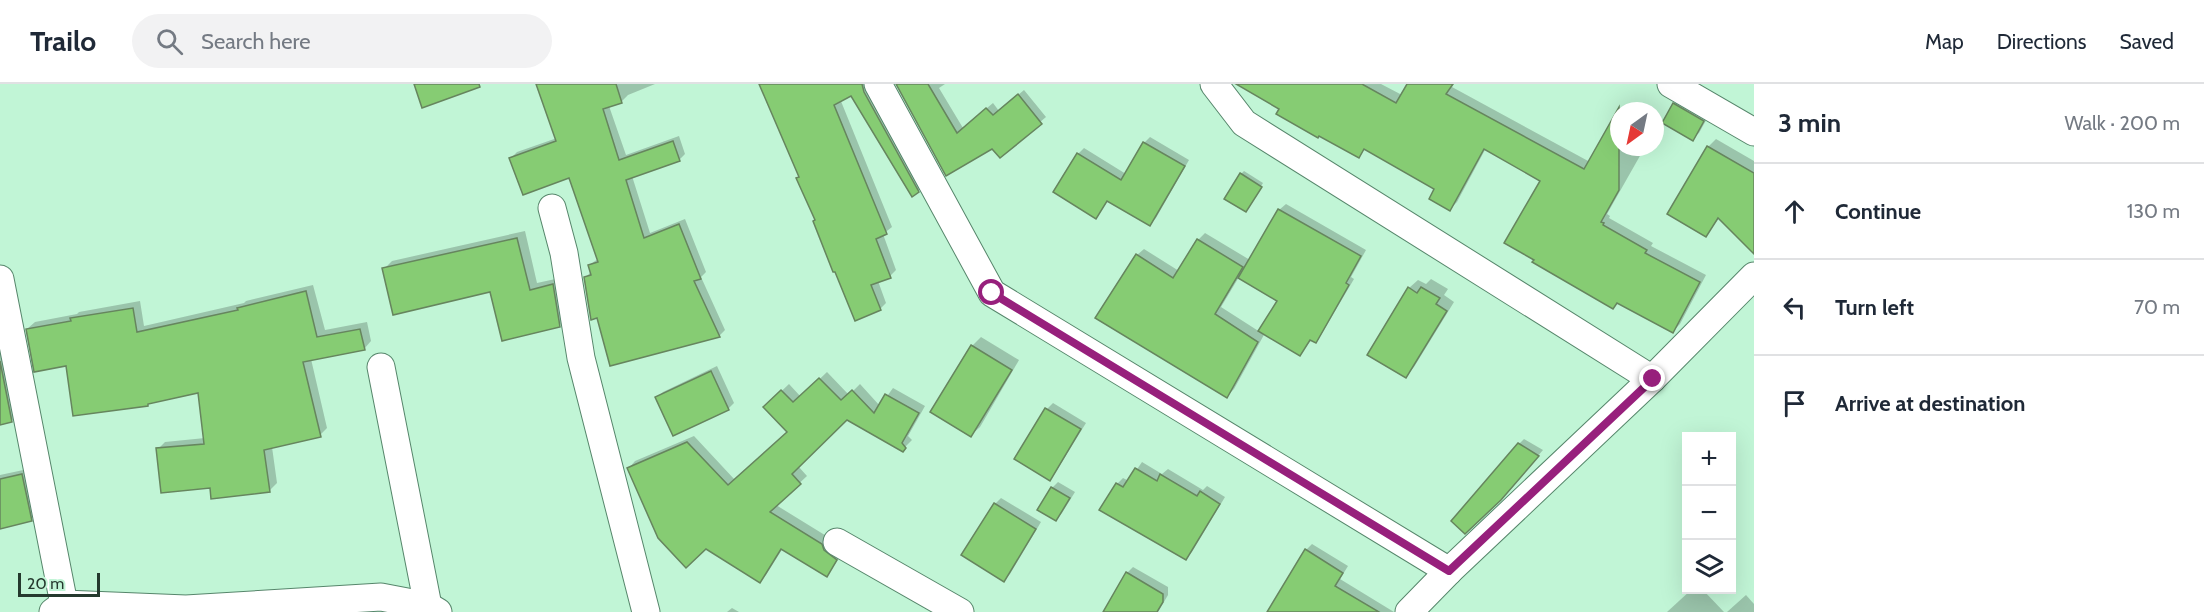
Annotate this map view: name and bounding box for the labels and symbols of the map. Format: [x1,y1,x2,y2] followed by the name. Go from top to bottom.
[1610,102,1664,156] north arrow
[978,279,1004,305] route start
[1639,365,1665,391] route end
[18,570,100,598] scale bar

